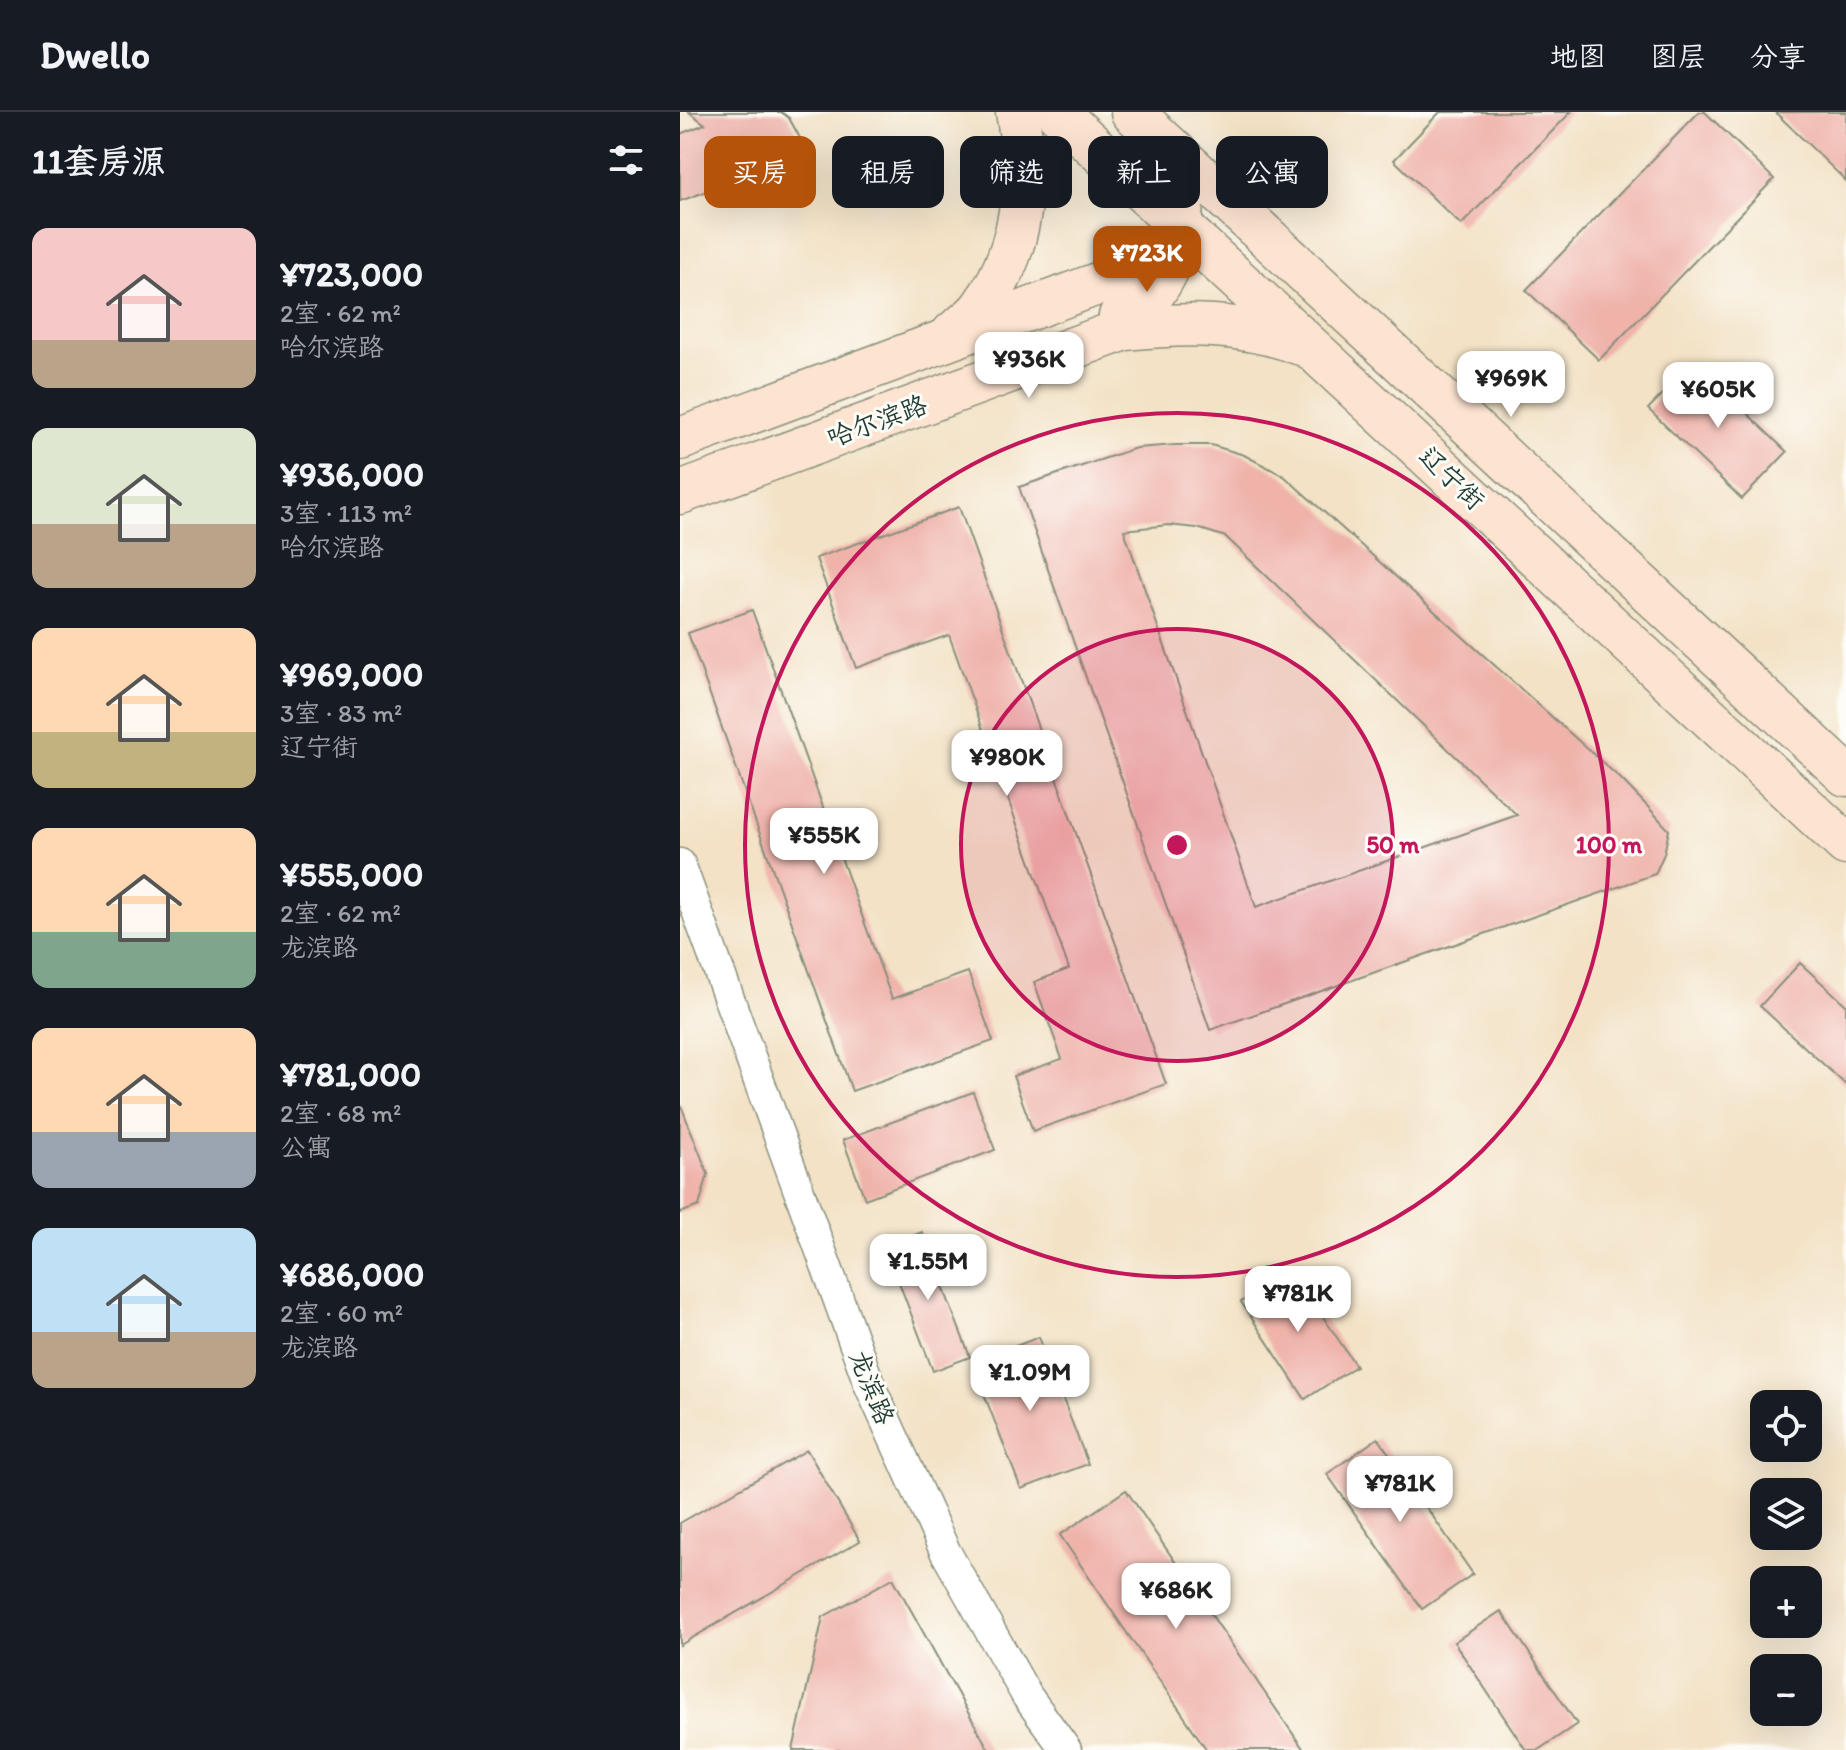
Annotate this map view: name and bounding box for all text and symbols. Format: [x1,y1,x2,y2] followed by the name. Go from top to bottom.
[40,32,150,78] text: Dwello
[1550,39,1606,73] text: 地图
[1650,39,1706,73] text: 图层
[1750,39,1806,73] text: 分享
[704,136,816,208] chip: 买房
[832,136,944,208] chip: 租房
[960,136,1072,208] chip: 筛选
[1088,136,1200,208] chip: 新上
[1216,136,1328,208] chip: 公寓
[604,138,648,182] icon: filters
[32,141,166,182] text: 11套房源
[1091,226,1203,294] pin: ¥723K
[1111,236,1183,268] text: ¥723K
[280,254,423,295] text: ¥723,000
[96,260,192,356] icon: home
[280,297,401,329] text: 2室 · 62 m²
[280,331,384,363] text: 哈尔滨路
[973,332,1085,400] pin: ¥936K
[993,342,1065,374] text: ¥936K
[1455,351,1567,419] pin: ¥969K
[1475,361,1547,393] text: ¥969K
[1662,362,1774,430] pin: ¥605K
[1681,372,1755,404] text: ¥605K
[823,388,931,454] street label: 哈尔滨路
[1413,440,1491,516] street label: 辽宁街
[280,454,424,495] text: ¥936,000
[96,460,192,556] icon: home
[280,497,412,529] text: 3室 · 113 m²
[280,531,384,563] text: 哈尔滨路
[280,654,423,695] text: ¥969,000
[96,660,192,756] icon: home
[280,697,402,729] text: 3室 · 83 m²
[951,730,1063,798] pin: ¥980K
[280,731,358,763] text: 辽宁街
[969,740,1045,772] text: ¥980K
[768,808,880,876] pin: ¥555K
[788,818,860,850] text: ¥555K
[1367,830,1420,859] text: 50 m
[1576,830,1643,859] text: 100 m
[1163,831,1191,859] centre of rings
[280,854,423,895] text: ¥555,000
[96,860,192,956] icon: home
[280,897,401,929] text: 2室 · 62 m²
[280,931,358,963] text: 龙滨路
[280,1054,421,1095] text: ¥781,000
[96,1060,192,1156] icon: home
[280,1097,401,1129] text: 2室 · 68 m²
[280,1131,332,1163] text: 公寓
[863,1234,993,1302] pin: ¥1.55M
[888,1244,968,1276] text: ¥1.55M
[280,1254,425,1295] text: ¥686,000
[96,1260,192,1356] icon: home
[1242,1266,1354,1334] pin: ¥781K
[1263,1276,1333,1308] text: ¥781K
[280,1297,403,1329] text: 2室 · 60 m²
[280,1331,358,1363] text: 龙滨路
[843,1345,901,1429] street label: 龙滨路
[965,1345,1095,1413] pin: ¥1.09M
[988,1355,1072,1387] text: ¥1.09M
[1750,1390,1822,1726] map controls
[1750,1390,1822,1462] button: locate
[1344,1456,1456,1524] pin: ¥781K
[1365,1466,1435,1498] text: ¥781K
[1750,1478,1822,1550] button: layers
[1120,1563,1232,1631] pin: ¥686K
[1750,1566,1822,1638] button: +
[1140,1573,1212,1605] text: ¥686K
[1750,1654,1822,1726] button: −

